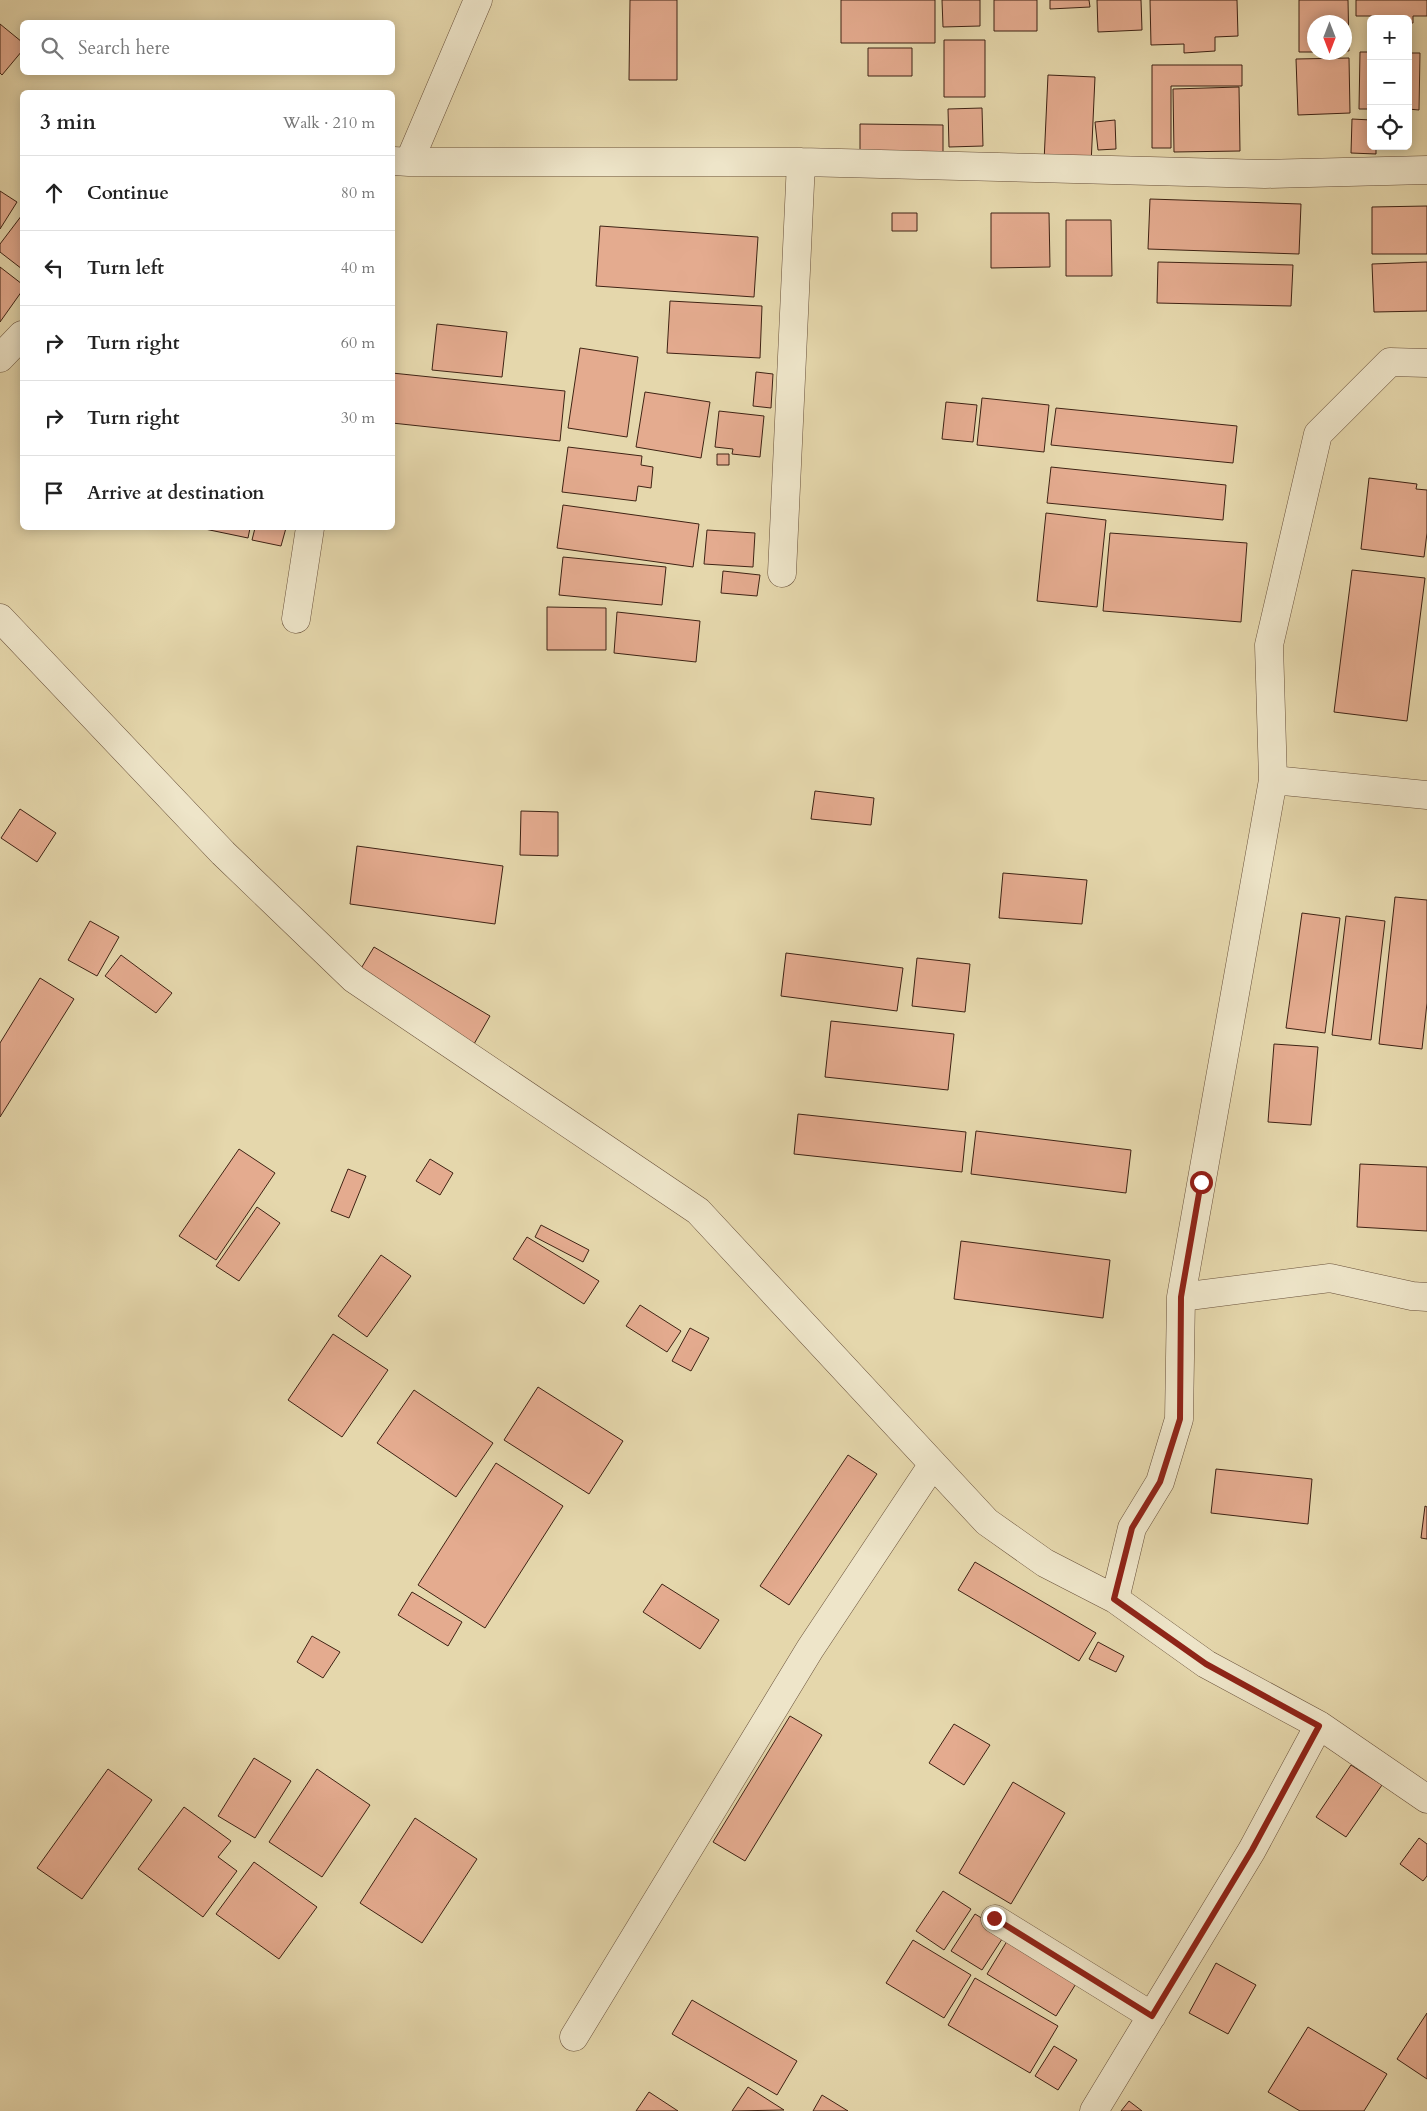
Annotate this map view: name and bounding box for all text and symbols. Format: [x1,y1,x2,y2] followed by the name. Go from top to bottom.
[1307,15,1352,60] north arrow
[1367,15,1412,150] map controls
[1367,15,1412,60] button: +
[20,20,395,75] search box
[38,34,66,62] icon: search
[78,35,170,61] text: Search here
[1367,60,1412,105] button: −
[1367,105,1412,150] button: locate
[40,108,96,137] text: 3 min
[283,112,375,134] text: Walk · 210 m
[40,179,68,207] icon: ahead
[87,180,169,206] text: Continue
[341,182,375,204] text: 80 m
[40,254,68,282] icon: left
[87,255,164,281] text: Turn left
[341,257,375,279] text: 40 m
[40,329,68,357] icon: right
[87,330,179,356] text: Turn right
[341,332,375,354] text: 60 m
[40,404,68,432] icon: right
[87,405,179,431] text: Turn right
[341,407,375,429] text: 30 m
[40,479,68,507] icon: arrive
[87,480,264,506] text: Arrive at destination
[1190,1171,1213,1194] route start
[983,1907,1006,1930] route end

